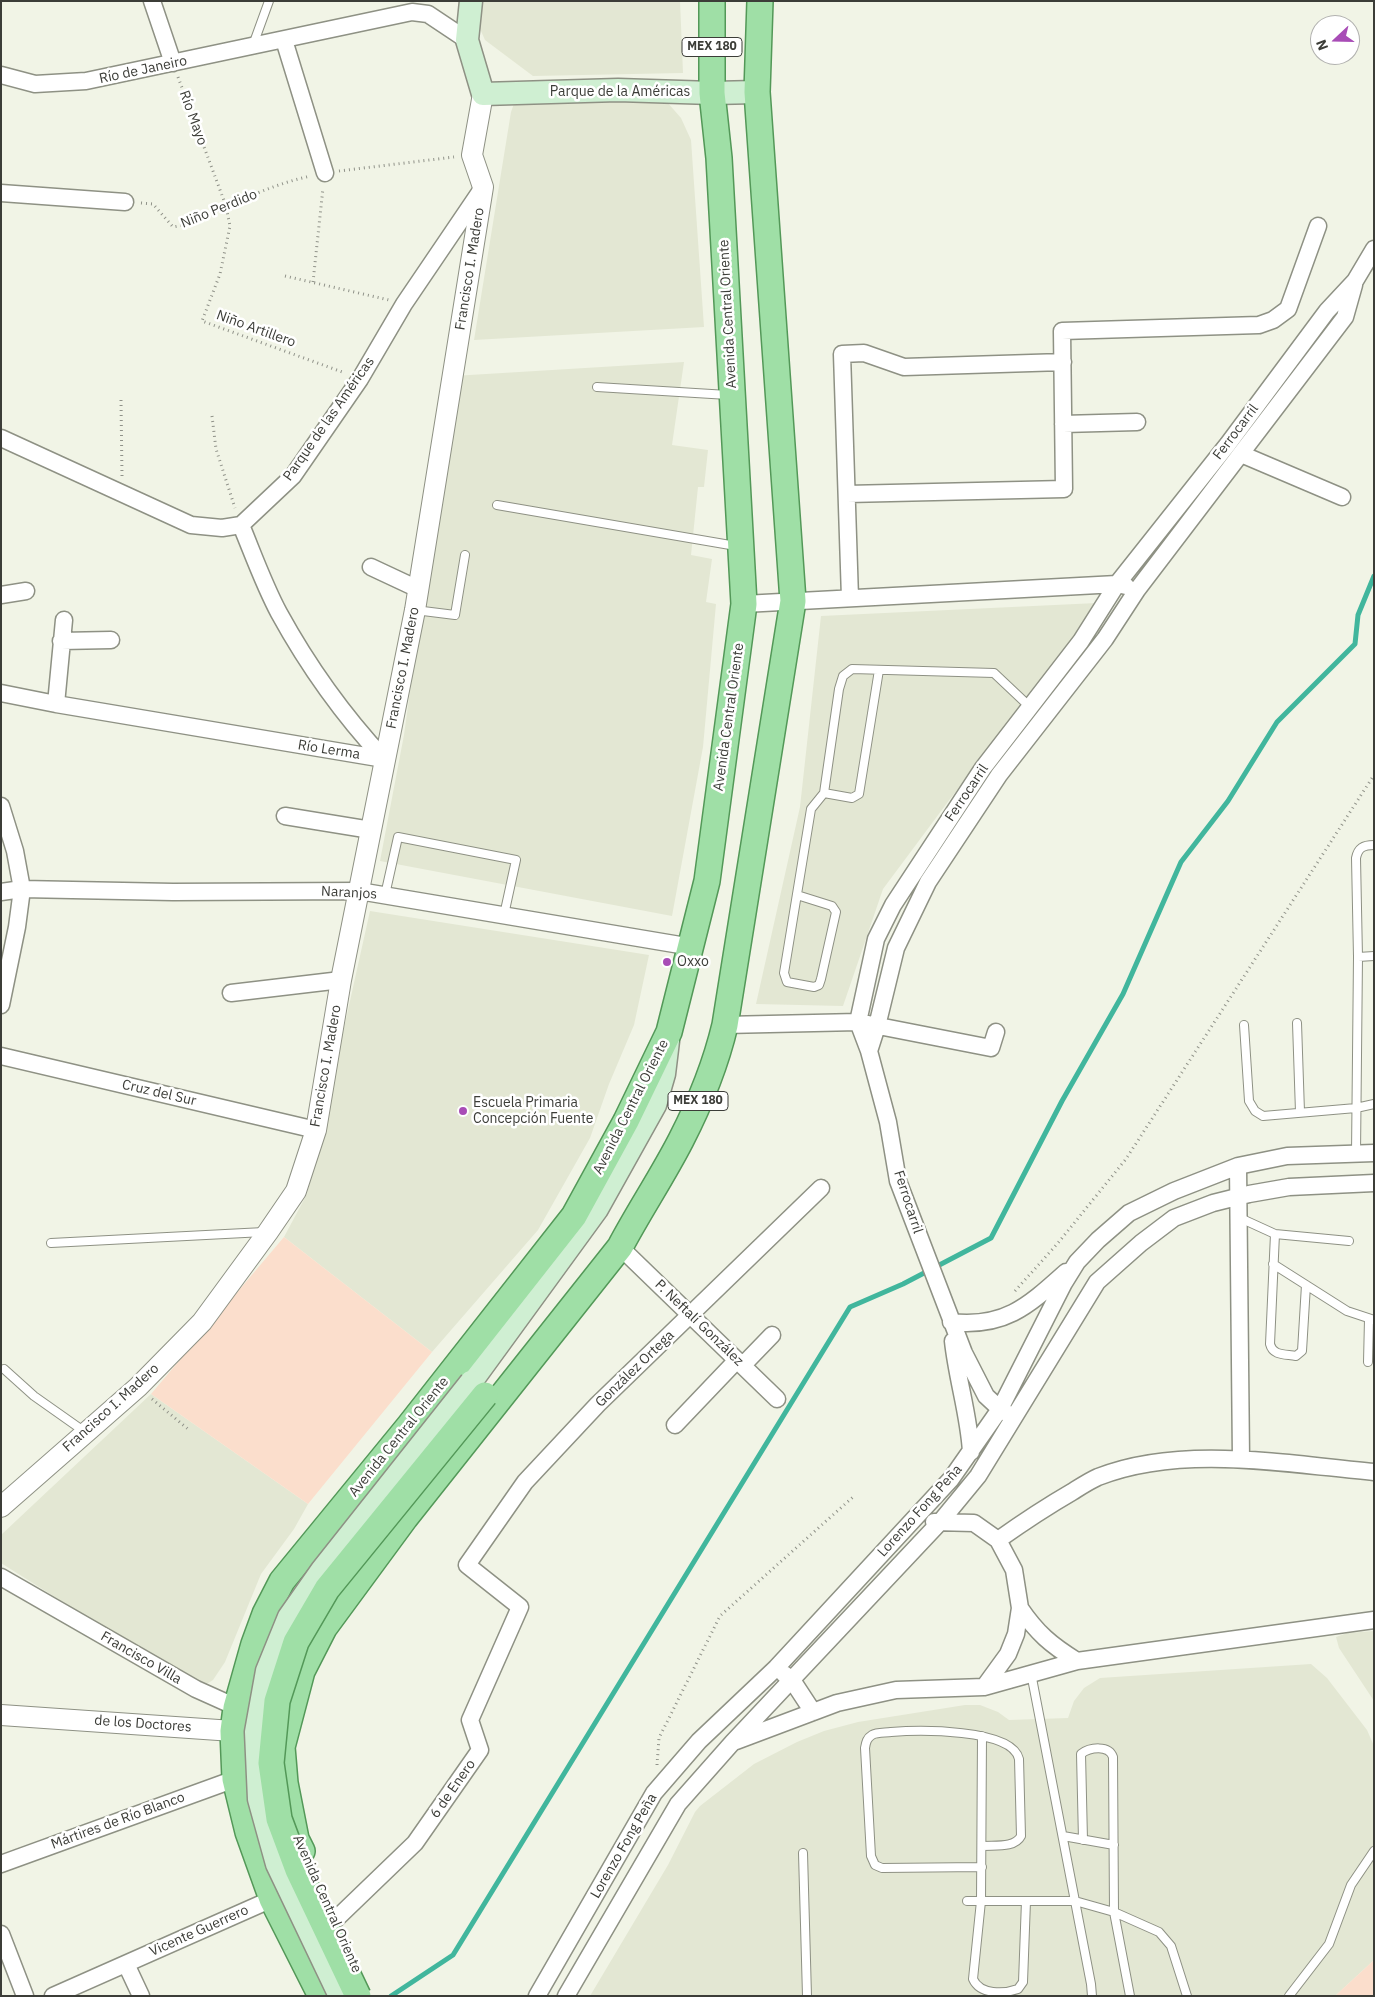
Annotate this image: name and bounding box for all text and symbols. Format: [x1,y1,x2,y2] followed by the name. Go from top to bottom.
[1310,15,1360,65] north arrow
[1312,37,1332,53] text: N
[682,38,742,56] road number: MEX 180
[98,52,188,88] street label: Río de Janeiro
[550,84,690,100] street label: Parque de la Américas
[175,88,211,148] street label: Río Mayo
[178,186,260,232] street label: Niño Perdido
[452,207,488,331] street label: Francisco I. Madero
[716,239,740,389] street label: Avenida Central Oriente
[214,307,298,351] street label: Niño Artillero
[280,354,378,484] street label: Parque de las Américas
[1210,401,1262,463] street label: Ferrocarril
[383,606,423,730] street label: Francisco I. Madero
[710,642,748,792] street label: Avenida Central Oriente
[297,737,361,763] street label: Río Lerma
[942,761,992,825] street label: Ferrocarril
[321,883,377,903] street label: Naranjos
[677,954,709,970] place label: Oxxo
[661,956,673,968] marker: Oxxo
[307,1004,345,1128] street label: Francisco I. Madero
[590,1037,672,1177] street label: Avenida Central Oriente
[120,1076,198,1110] street label: Cruz del Sur
[668,1092,728,1110] road number: MEX 180
[473,1095,593,1128] place label: Escuela Primaria Concepción Fuente
[457,1105,469,1117] marker: Escuela Primaria Concepción Fuente
[890,1168,926,1236] street label: Ferrocarril
[651,1276,747,1370] street label: P. Neftalí González
[592,1327,678,1411] street label: González Ortega
[59,1360,163,1456] street label: Francisco I. Madero
[346,1374,452,1500] street label: Avenida Central Oriente
[874,1461,966,1561] street label: Lorenzo Fong Peña
[98,1628,184,1688] street label: Francisco Villa
[94,1712,192,1736] street label: de los Doctores
[427,1757,479,1821] street label: 6 de Enero
[49,1789,187,1853] street label: Mártires de Río Blanco
[587,1791,661,1901] street label: Lorenzo Fong Peña
[289,1832,365,1976] street label: Avenida Central Oriente
[147,1902,251,1960] street label: Vicente Guerrero

